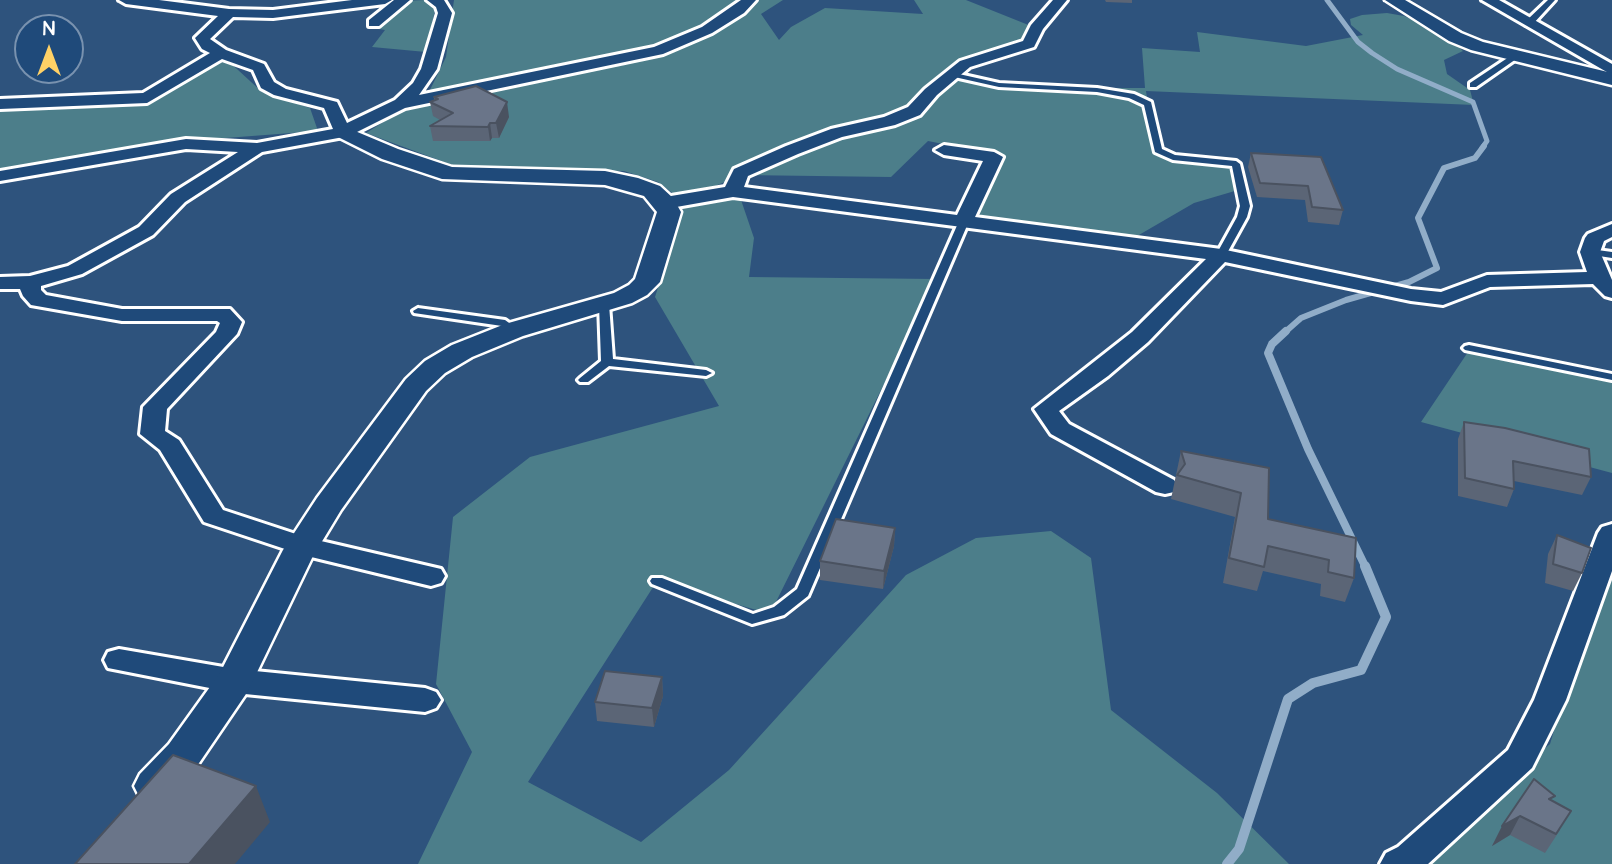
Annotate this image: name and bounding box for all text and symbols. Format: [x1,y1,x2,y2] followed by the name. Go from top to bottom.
[14,14,84,84] north arrow
[43,16,55,43] text: N

